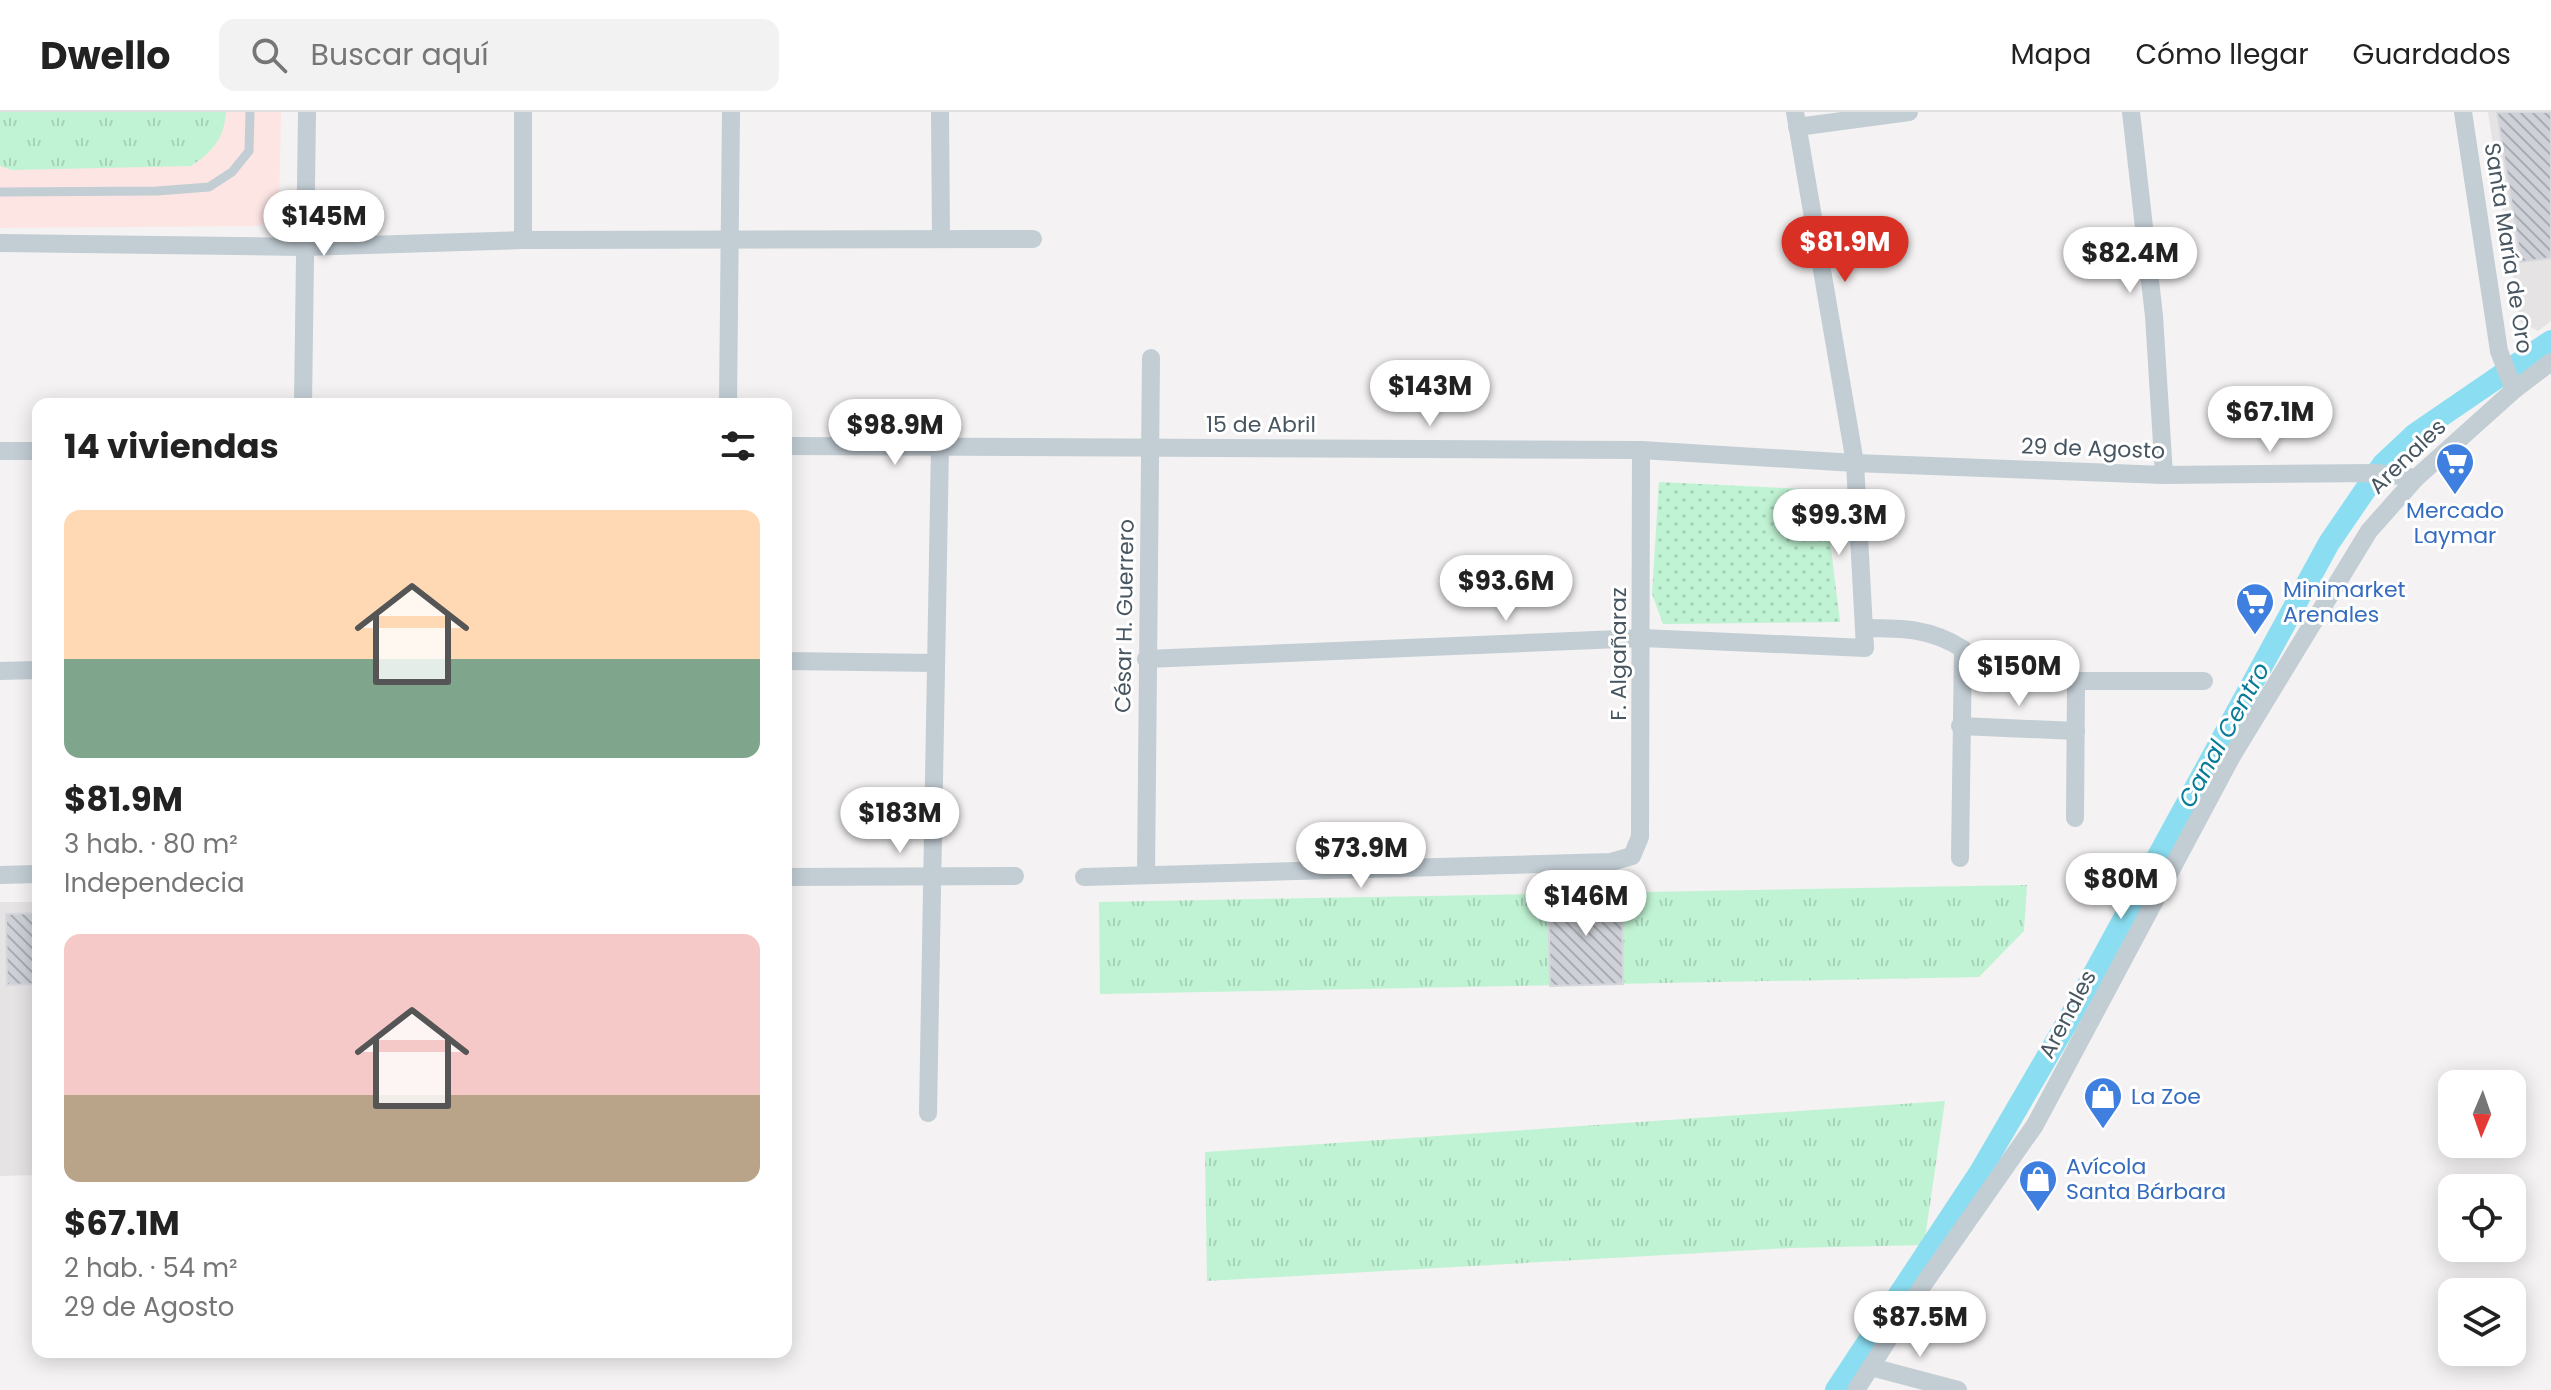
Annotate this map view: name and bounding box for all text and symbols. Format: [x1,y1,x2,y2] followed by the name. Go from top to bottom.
[219,19,779,91] search box
[40,29,171,82] text: Dwello
[247,33,291,77] icon: search
[311,33,489,76] text: Buscar aquí
[2010,35,2091,74] text: Mapa
[2135,35,2309,74] text: Cómo llegar
[2353,35,2511,74] text: Guardados
[2477,141,2540,356] street label: Santa María de Oro
[268,190,380,258] pin: $145M
[281,198,367,234] text: $145M
[1780,216,1910,284] pin: $81.9M
[1800,224,1890,260] text: $81.9M
[2065,227,2195,295] pin: $82.4M
[2081,235,2179,271] text: $82.4M
[1374,360,1486,428] pin: $143M
[1388,368,1472,404] text: $143M
[2205,386,2335,454] pin: $67.1M
[2226,394,2314,430] text: $67.1M
[830,399,960,467] pin: $98.9M
[846,407,944,443] text: $98.9M
[1206,409,1316,440] street label: 15 de Abril
[2362,412,2453,501] street label: Arenales
[64,422,279,470] text: 14 viviendas
[716,424,760,468] icon: filters
[2020,430,2166,467] street label: 29 de Agosto
[2434,441,2476,496] supermarket icon: Mercado Laymar
[1774,489,1904,557] pin: $99.3M
[2406,495,2504,551] place label: Mercado Laymar
[1791,497,1887,533] text: $99.3M
[1107,519,1142,713] street label: César H. Guerrero
[1441,555,1571,623] pin: $93.6M
[340,562,484,706] icon: home
[1458,563,1554,599] text: $93.6M
[2283,574,2406,630] place label: Minimarket Arenales
[2234,581,2276,636] supermarket icon: Minimarket Arenales
[1603,587,1634,721] street label: F. Algañaraz
[1963,640,2075,708] pin: $150M
[1977,648,2061,684] text: $150M
[2170,656,2277,813] water label: Canal Centro
[64,775,183,823] text: $81.9M
[844,787,956,855] pin: $183M
[858,795,942,831] text: $183M
[1296,822,1426,890] pin: $73.9M
[64,826,238,862] text: 3 hab. · 80 m²
[1314,830,1408,866] text: $73.9M
[2074,853,2168,921] pin: $80M
[2084,861,2158,897] text: $80M
[64,865,245,901] text: Independecia
[1530,870,1642,938] pin: $146M
[1544,878,1628,914] text: $146M
[2031,965,2104,1064] street label: Arenales
[340,986,484,1130] icon: home
[2438,1070,2526,1158] north arrow
[2438,1070,2526,1366] map controls
[2082,1075,2124,1130] shop icon: La Zoe
[2131,1081,2201,1112] place label: La Zoe
[2066,1151,2226,1207] place label: Avícola Santa Bárbara
[2017,1158,2059,1213] shop icon: Avícola Santa Bárbara
[2438,1174,2526,1262] button: locate
[64,1199,180,1247] text: $67.1M
[64,1250,238,1286] text: 2 hab. · 54 m²
[2438,1278,2526,1366] button: layers
[64,1289,234,1325] text: 29 de Agosto
[1855,1291,1985,1359] pin: $87.5M
[1872,1299,1968,1335] text: $87.5M

